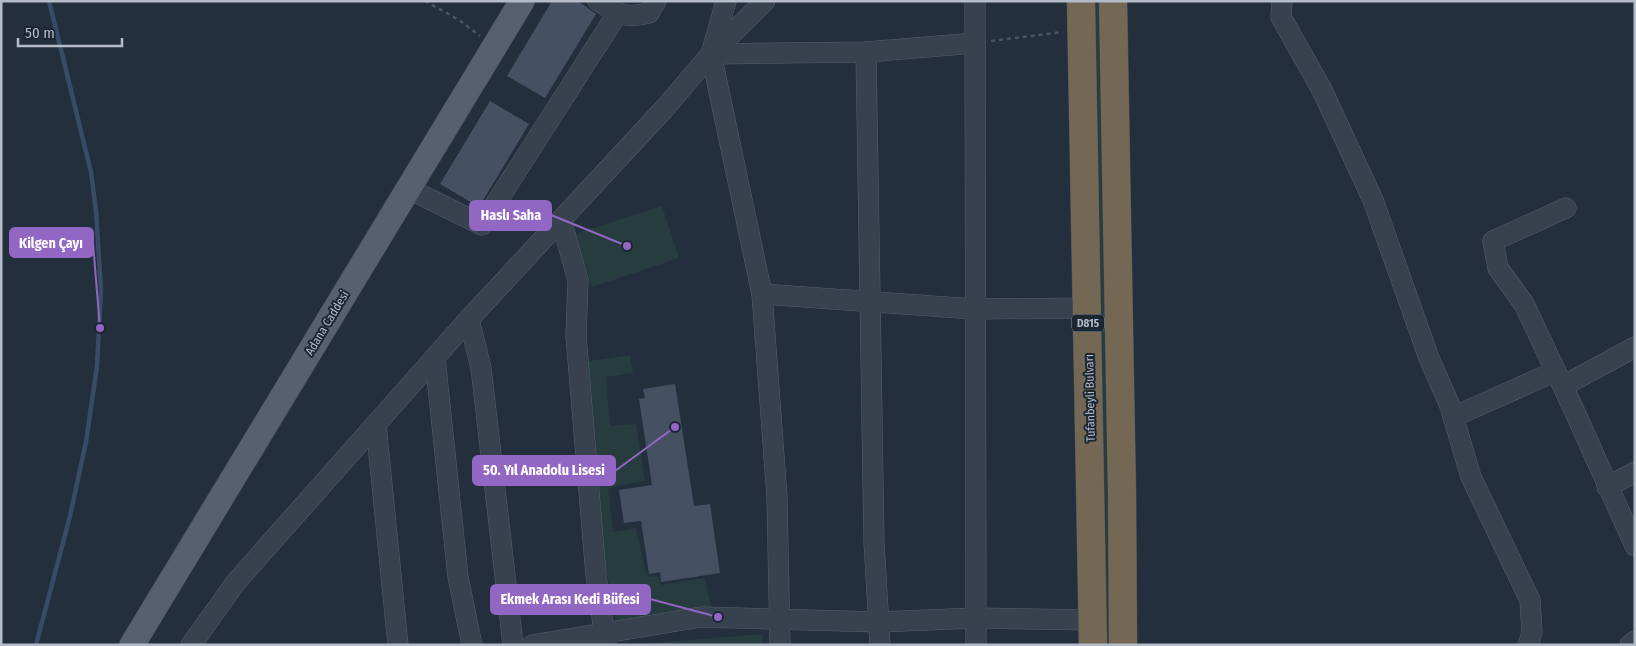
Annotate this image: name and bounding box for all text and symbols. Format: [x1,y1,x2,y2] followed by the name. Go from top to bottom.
[18,15,121,47] scale bar
[25,24,55,42] text: 50 m
[470,201,551,230] callout: Haslı Saha
[481,207,541,224] text: Haslı Saha
[10,228,93,257] callout: Kilgen Çayı
[19,235,83,253] text: Kilgen Çayı
[302,288,352,358] street label: Adana Caddesi
[1072,314,1104,332] road number: D815
[1082,354,1098,442] street label: Tufanbeyli Bulvarı
[473,456,615,485] callout: 50. Yıl Anadolu Lisesi
[483,462,605,479] text: 50. Yıl Anadolu Lisesi
[491,585,650,614] callout: Ekmek Arası Kedi Büfesi
[500,591,640,608] text: Ekmek Arası Kedi Büfesi

